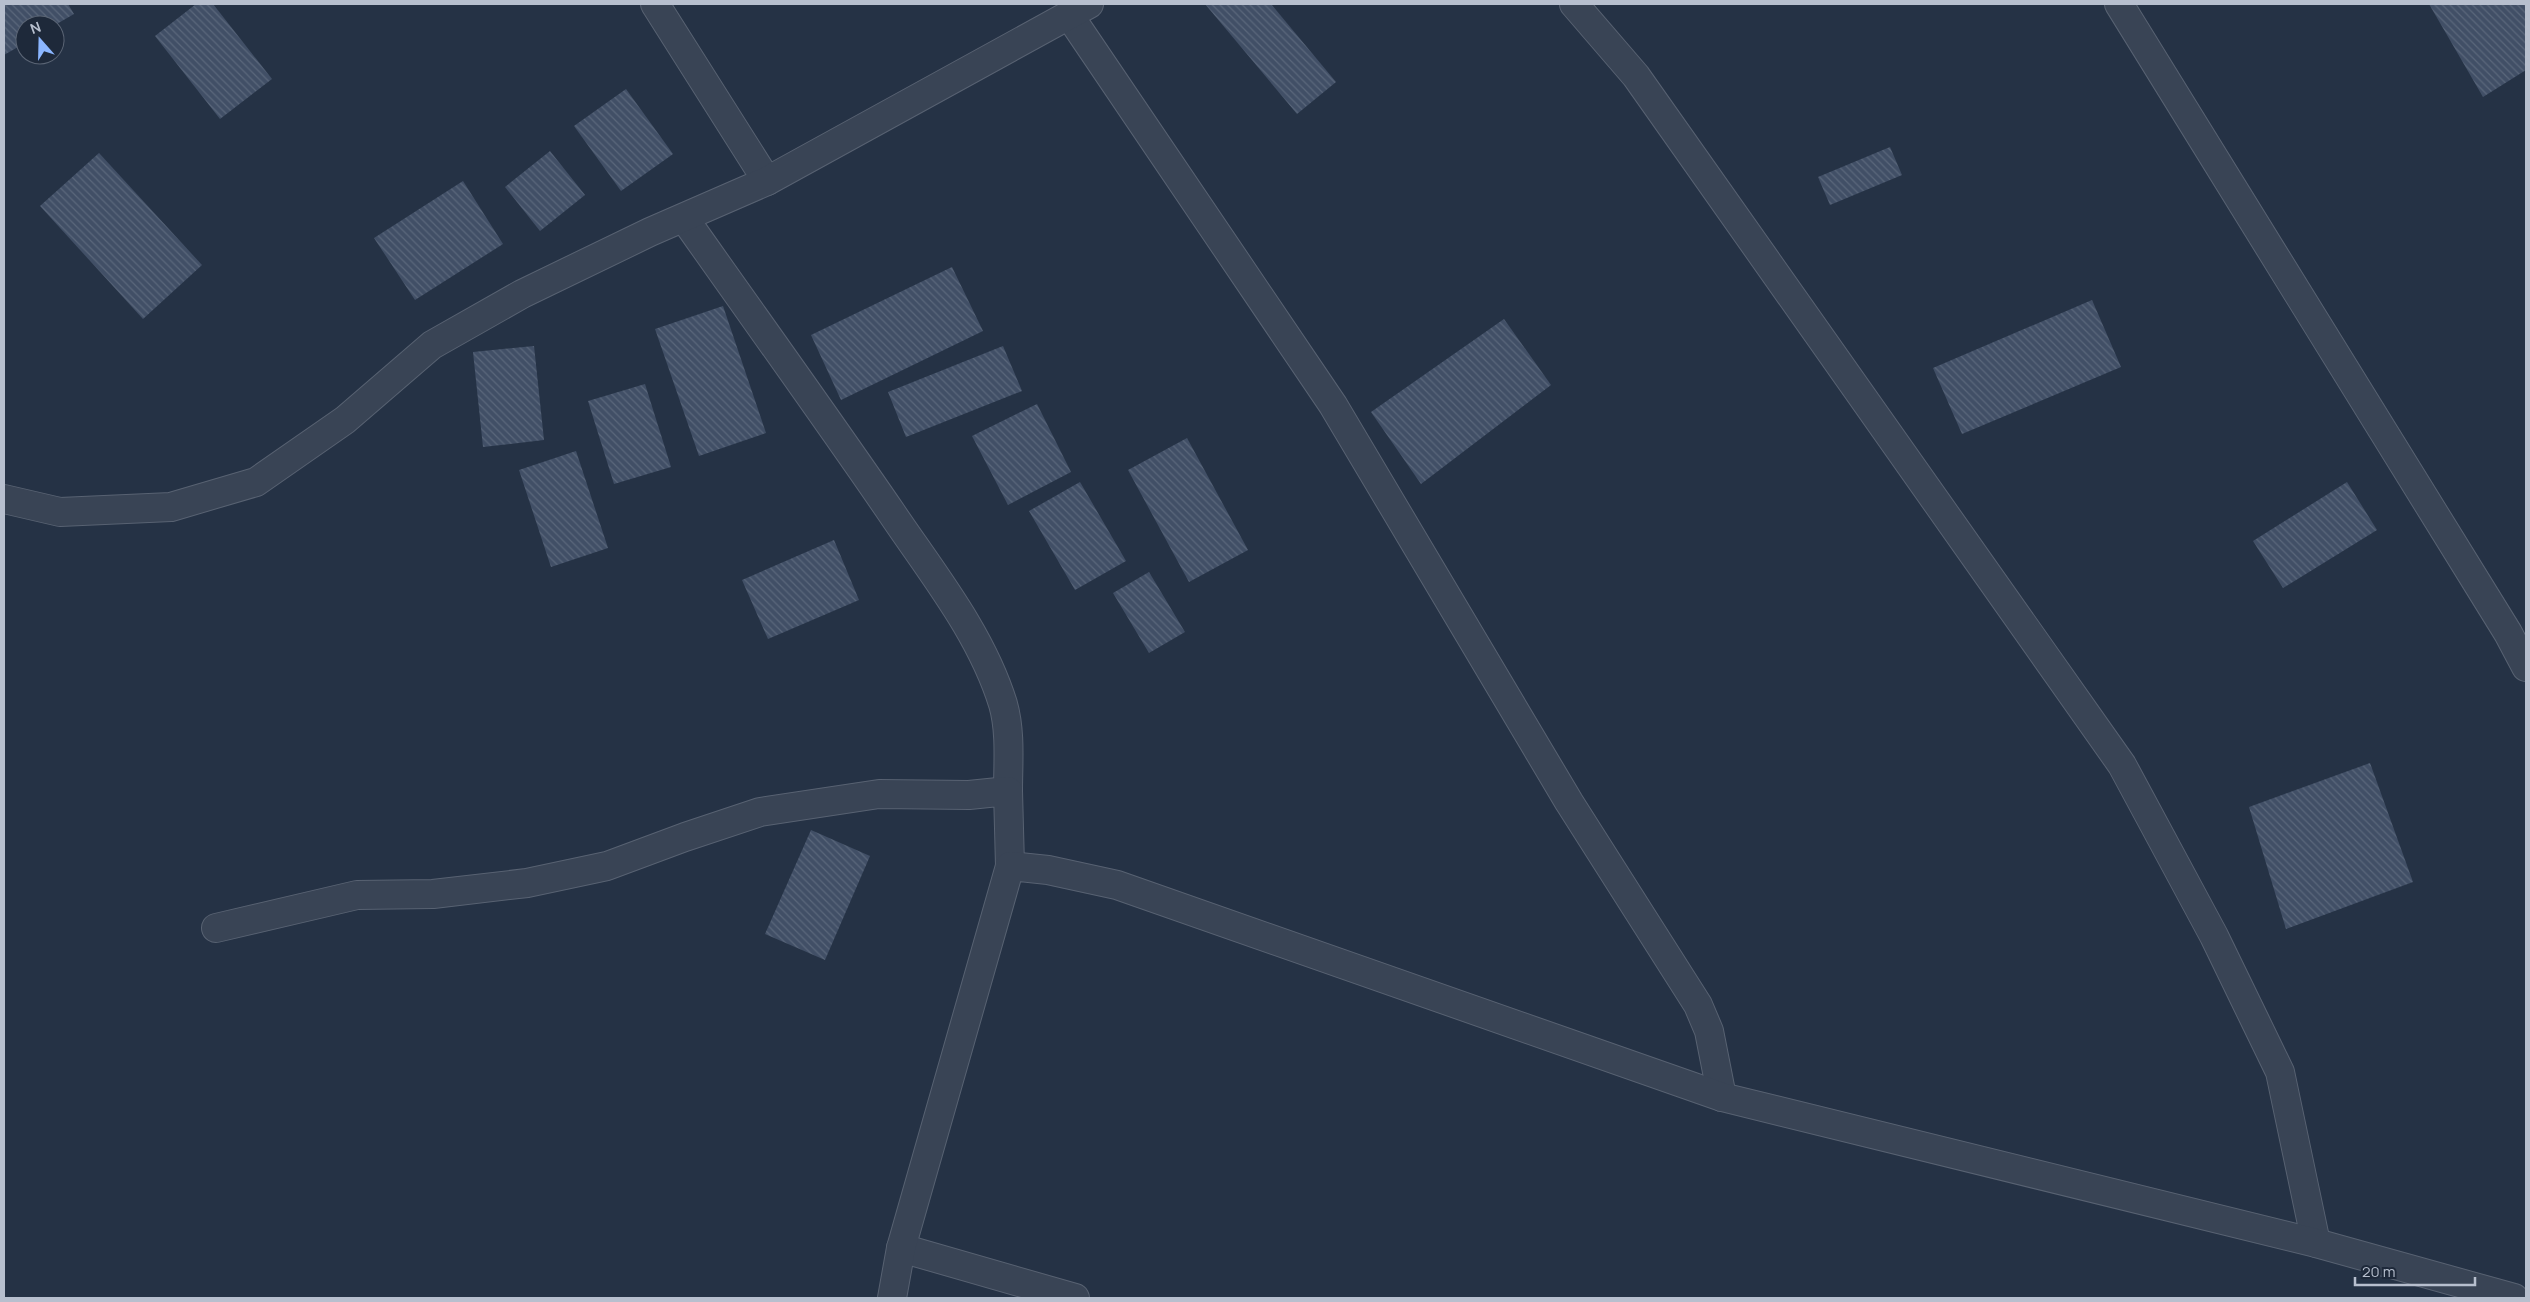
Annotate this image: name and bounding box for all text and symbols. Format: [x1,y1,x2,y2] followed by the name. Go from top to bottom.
[15,15,65,65] north arrow
[27,17,43,38] text: N
[2355,1254,2475,1286] scale bar
[2362,1261,2395,1282] text: 20 m

